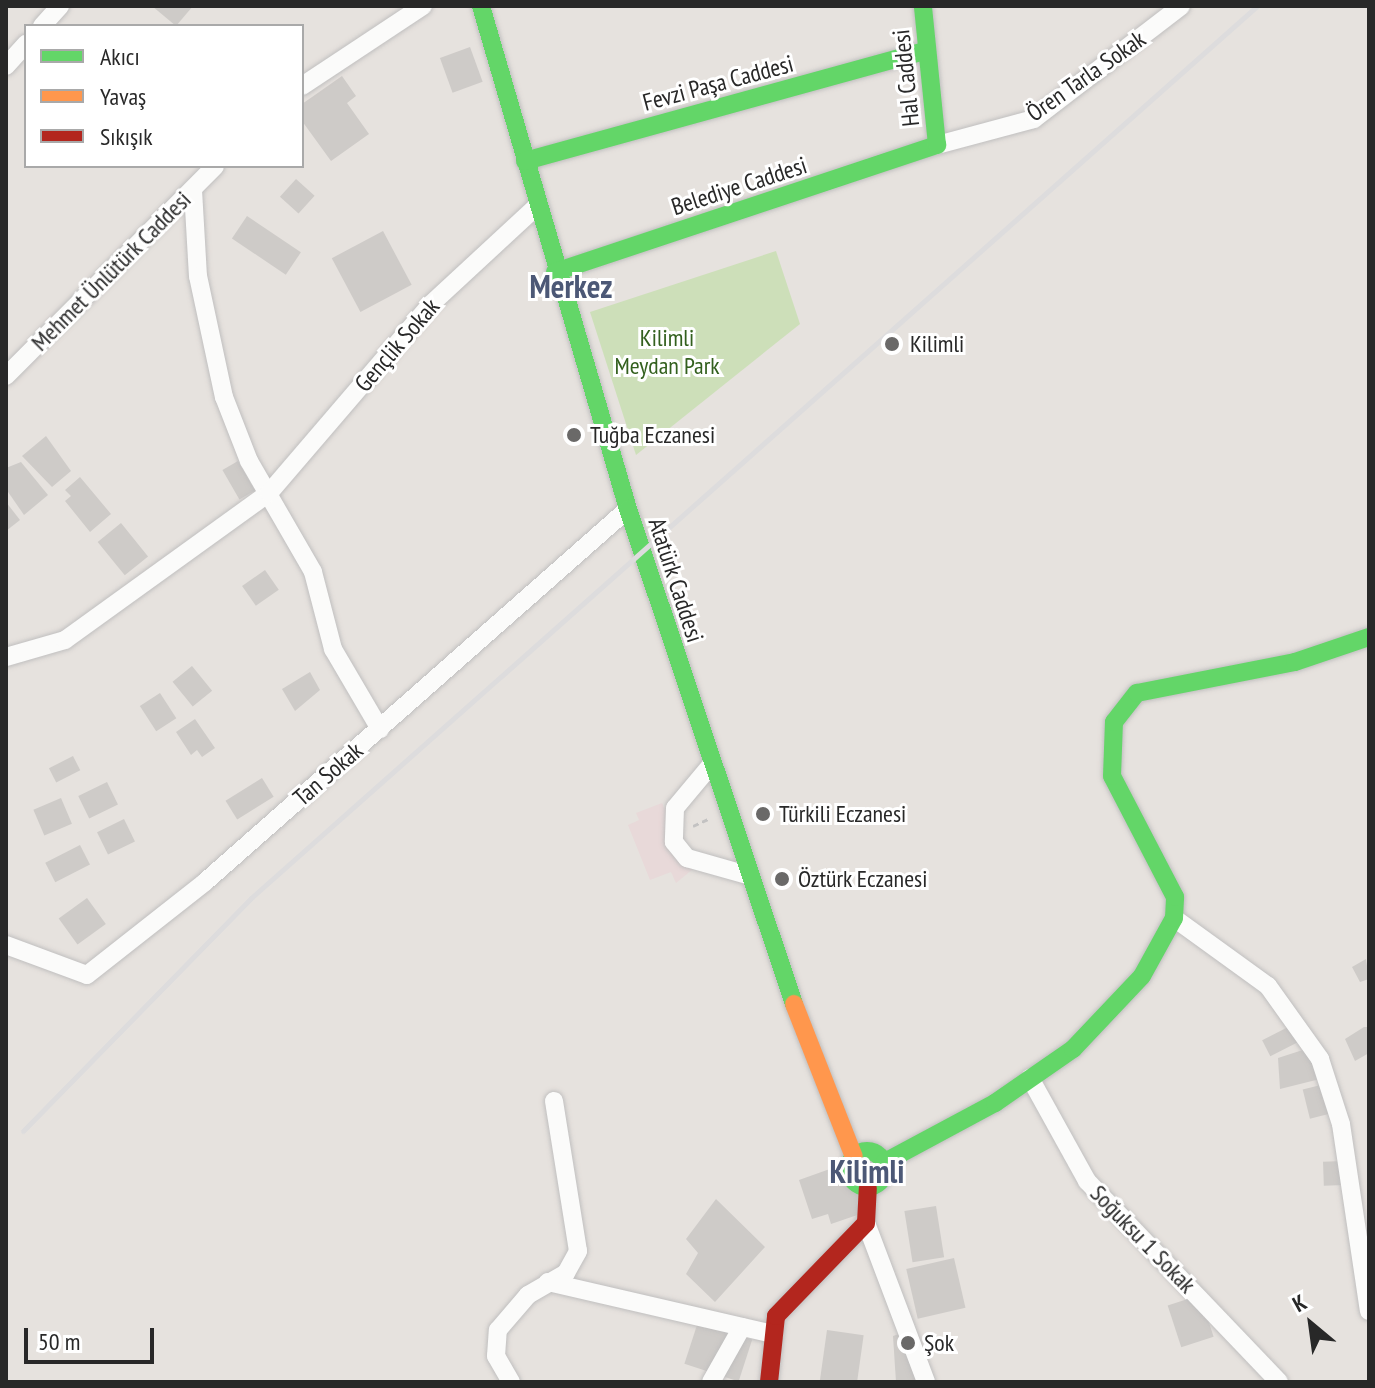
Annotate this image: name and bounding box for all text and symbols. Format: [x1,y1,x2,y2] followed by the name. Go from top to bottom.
[24,24,304,168] legend
[1021,24,1151,128] street label: Ören Tarla Sokak
[887,28,925,128] street label: Hal Caddesi
[100,41,140,72] text: Akıcı
[640,49,796,117] street label: Fevzi Paşa Caddesi
[100,81,146,112] text: Yavaş
[100,121,153,152] text: Sıkışık
[668,151,810,221] street label: Belediye Caddesi
[25,185,197,357] street label: Mehmet Ünlütürk Caddesi
[529,267,613,305] district label: Merkez
[348,292,446,398] street label: Gençlik Sokak
[614,324,720,380] park label: Kilimli Meydan Park
[910,330,964,358] place label: Kilimli
[881,333,903,355] marker: Kilimli
[590,421,715,449] place label: Tuğba Eczanesi
[565,426,583,444] marker: Tuğba Eczanesi
[642,514,710,646] street label: Atatürk Caddesi
[287,736,369,812] street label: Tan Sokak
[779,800,906,828] place label: Türkili Eczanesi
[754,805,772,823] marker: Türkili Eczanesi
[798,865,928,893] place label: Öztürk Eczanesi
[773,870,791,888] marker: Öztürk Eczanesi
[830,1152,904,1190] district label: Kilimli
[1084,1179,1202,1299] street label: Soğuksu 1 Sokak
[1271,1284,1351,1364] north arrow
[1288,1288,1311,1318] text: K
[28,1312,158,1362] scale bar
[38,1326,80,1357] text: 50 m
[924,1329,954,1357] place label: Şok
[899,1334,917,1352] marker: Şok

